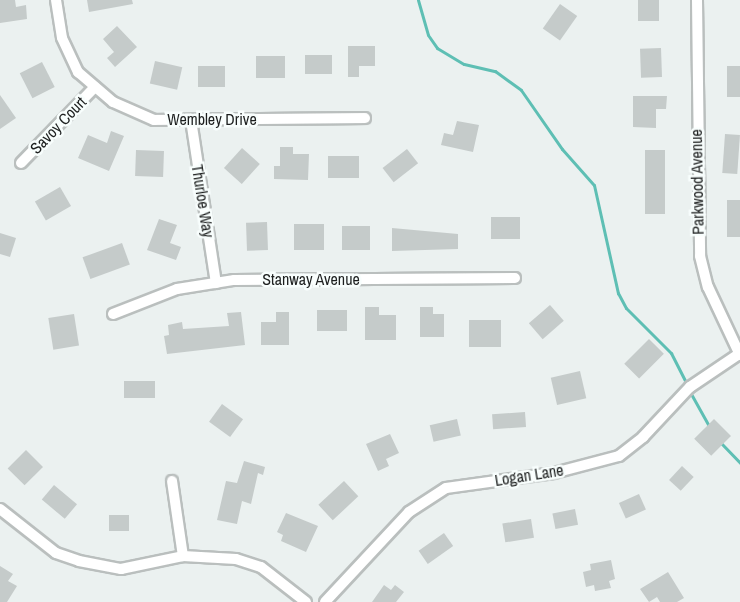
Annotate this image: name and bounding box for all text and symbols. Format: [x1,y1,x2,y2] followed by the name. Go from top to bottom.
[26,92,90,158] street label: Savoy Court
[167,109,257,129] street label: Wembley Drive
[686,129,708,235] street label: Parkwood Avenue
[188,163,218,239] street label: Thurloe Way
[262,269,360,289] street label: Stanway Avenue
[493,460,565,490] street label: Logan Lane

